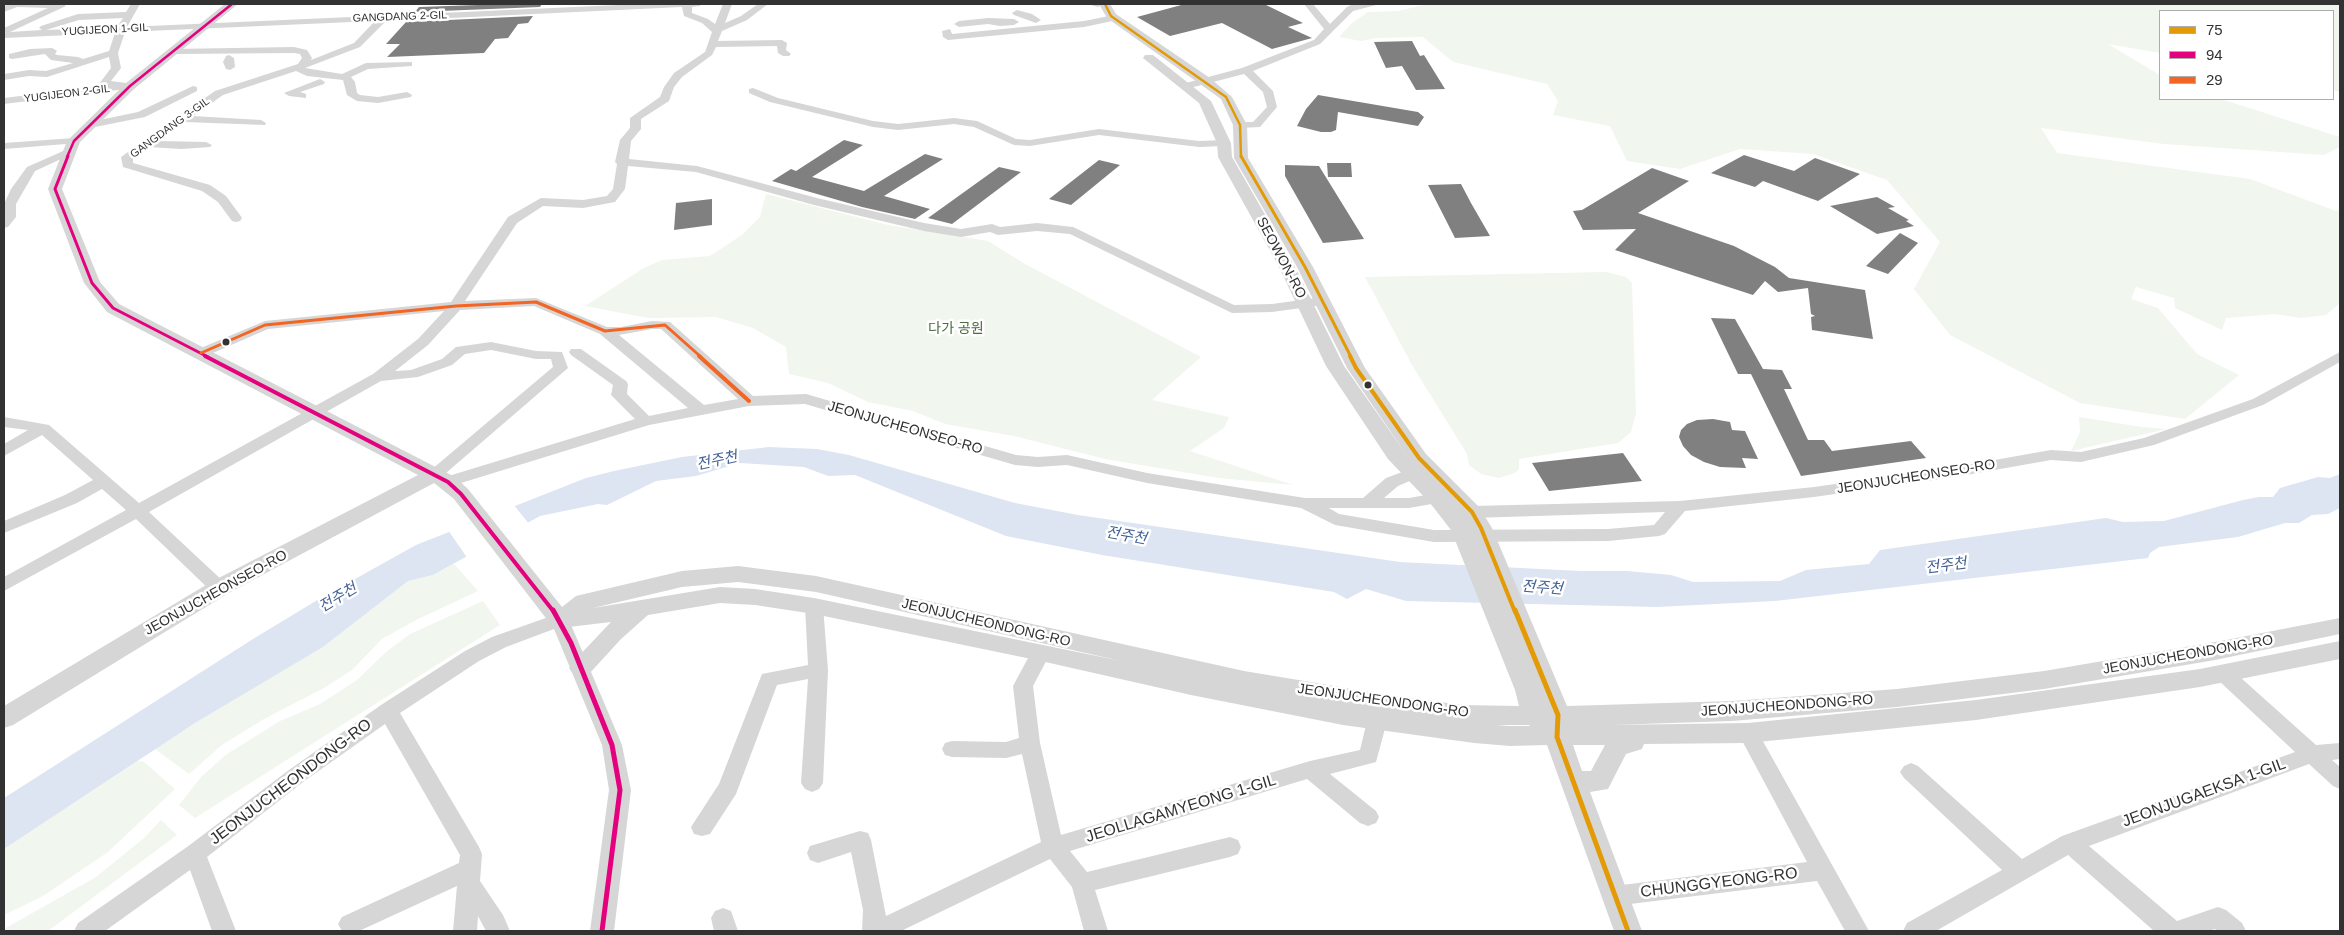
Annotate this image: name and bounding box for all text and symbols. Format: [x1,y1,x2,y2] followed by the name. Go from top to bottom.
[352,9,448,25] street label: GANGDANG 2-GIL
[2159,10,2334,100] legend
[61,21,149,39] street label: YUGIJEON 1-GIL
[2206,21,2223,38] text: 75
[2206,46,2223,63] text: 94
[2206,71,2223,88] text: 29
[23,82,111,106] street label: YUGIJEON 2-GIL
[128,95,212,161] street label: GANGDANG 3-GIL
[1253,215,1309,301] street label: SEOWON-RO
[928,321,984,337] park label: 다가 공원
[221,337,231,347] unlabelled marker
[1363,380,1373,390] unlabelled marker
[826,398,984,458] street label: JEONJUCHEONSEO-RO
[695,448,739,474] water label: 전주천
[1836,456,1996,498] street label: JEONJUCHEONSEO-RO
[1104,524,1148,548] water label: 전주천
[142,547,290,639] street label: JEONJUCHEONSEO-RO
[1924,555,1968,577] water label: 전주천
[1521,578,1563,598] water label: 전주천
[316,580,360,616] water label: 전주천
[900,595,1072,651] street label: JEONJUCHEONDONG-RO
[2102,632,2274,678] street label: JEONJUCHEONDONG-RO
[1296,681,1470,721] street label: JEONJUCHEONDONG-RO
[1700,692,1874,720] street label: JEONJUCHEONDONG-RO
[206,715,376,849] street label: JEONJUCHEONDONG-RO
[2120,754,2288,832] street label: JEONJUGAEKSA 1-GIL
[1083,771,1279,847] street label: JEOLLAGAMYEONG 1-GIL
[1639,864,1799,902] street label: CHUNGGYEONG-RO

